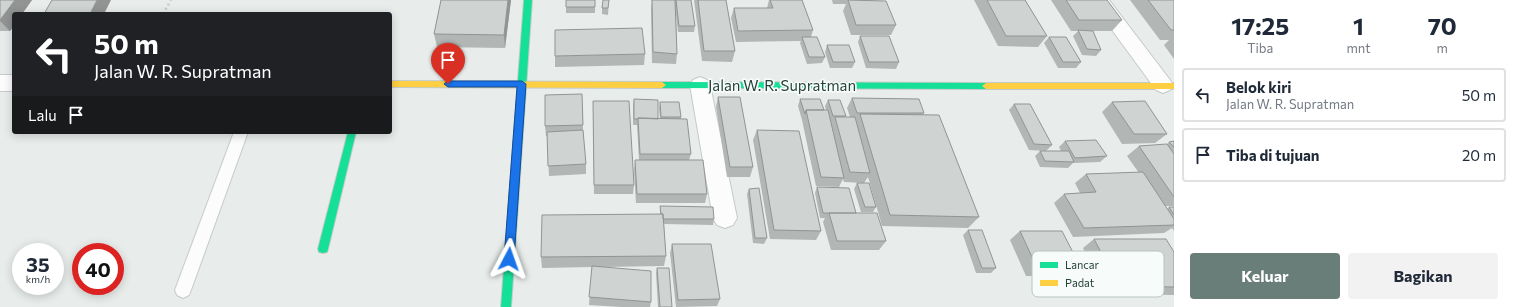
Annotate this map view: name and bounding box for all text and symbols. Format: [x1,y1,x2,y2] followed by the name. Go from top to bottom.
[1231,11,1289,40] text: 17:25
[1353,11,1364,40] text: 1
[1428,11,1457,40] text: 70
[94,26,159,60] text: 50 m
[28,28,80,80] icon: left
[1247,40,1273,56] text: Tiba
[1346,40,1371,56] text: mnt
[1437,40,1448,56] text: m
[431,43,465,84] pin
[437,49,459,71] icon: arrive
[94,60,272,82] text: Jalan W. R. Supratman
[708,76,856,94] street label: Jalan W. R. Supratman
[1226,78,1292,96] text: Belok kiri
[1192,84,1214,106] icon: left
[1462,86,1496,104] text: 50 m
[1226,96,1354,112] text: Jalan W. R. Supratman
[65,104,87,126] icon: arrive
[28,106,57,124] text: Lalu
[1192,144,1214,166] icon: arrive
[1226,146,1320,164] text: Tiba di tujuan
[1462,146,1496,164] text: 20 m
[488,238,530,280] position arrow
[72,243,124,295] speed limit sign: 40
[1032,251,1164,297] legend
[26,252,50,276] text: 35
[1190,253,1340,299] button: Keluar
[1348,253,1498,299] button: Bagikan
[1065,258,1100,271] text: Lancar
[26,273,50,285] text: km/h
[1065,276,1095,289] text: Padat

